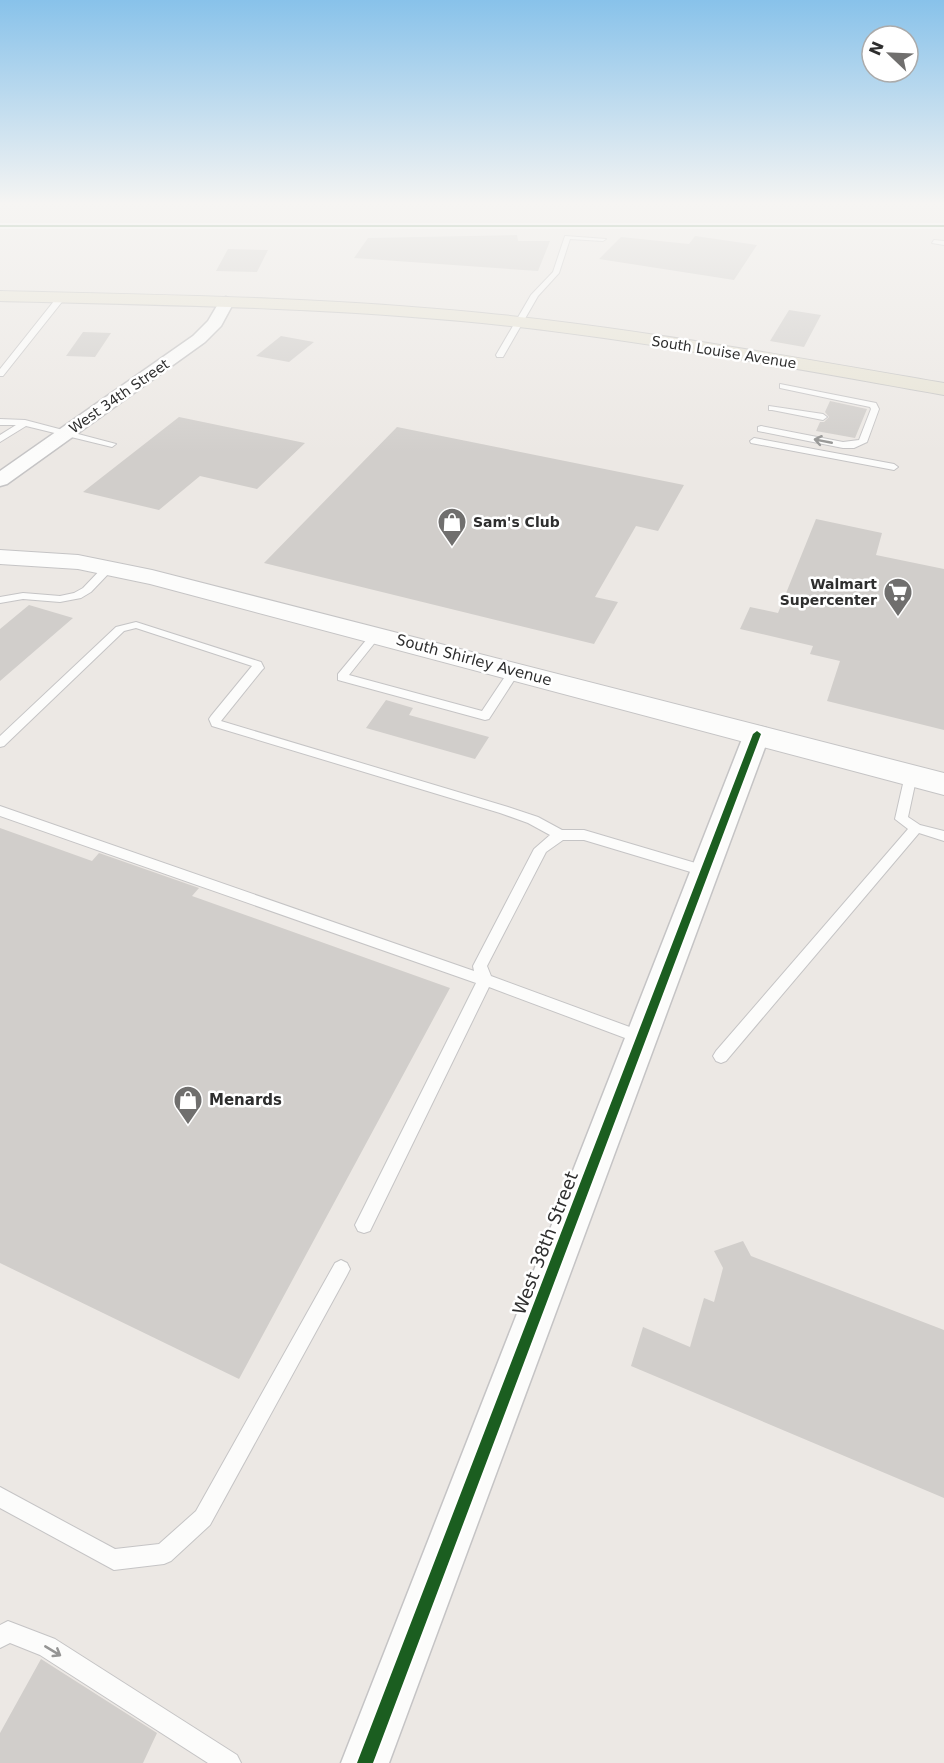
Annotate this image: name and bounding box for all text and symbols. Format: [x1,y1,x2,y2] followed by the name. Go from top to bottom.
[860,24,920,84] north arrow
[865,38,888,58] text: N
[650,333,798,371] street label: South Louise Avenue
[66,355,172,436] street label: West 34th Street
[813,435,833,446] one-way arrow
[436,506,468,548] shop icon: Sam's Club
[473,514,560,530] place label: Sam's Club
[780,576,877,608] place label: Walmart Supercenter
[882,576,914,618] supermarket icon: Walmart Supercenter
[394,631,554,689] street label: South Shirley Avenue
[172,1084,204,1126] shop icon: Menards
[209,1091,282,1109] place label: Menards
[508,1168,582,1318] street label: West 38th Street
[44,1645,61,1657] one-way arrow

